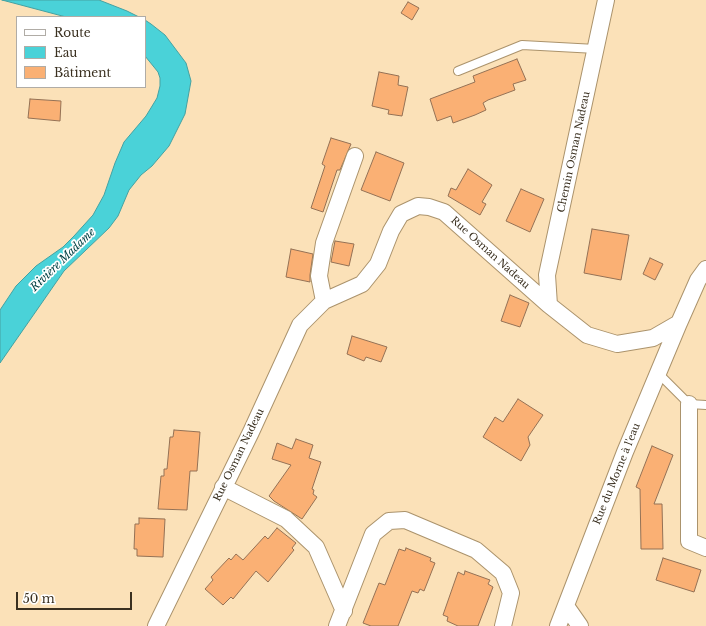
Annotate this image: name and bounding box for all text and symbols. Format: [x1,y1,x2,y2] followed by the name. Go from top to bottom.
[16,16,146,88] legend
[54,25,91,40] text: Route
[54,45,77,60] text: Eau
[54,65,111,80] text: Bâtiment
[555,90,593,214] street label: Chemin Osman Nadeau
[448,214,532,292] street label: Rue Osman Nadeau
[28,226,98,294] water label: Rivière Madame
[211,407,267,503] street label: Rue Osman Nadeau
[591,421,643,527] street label: Rue du Morne à l'eau
[18,584,134,610] scale bar
[23,591,55,606] text: 50 m

